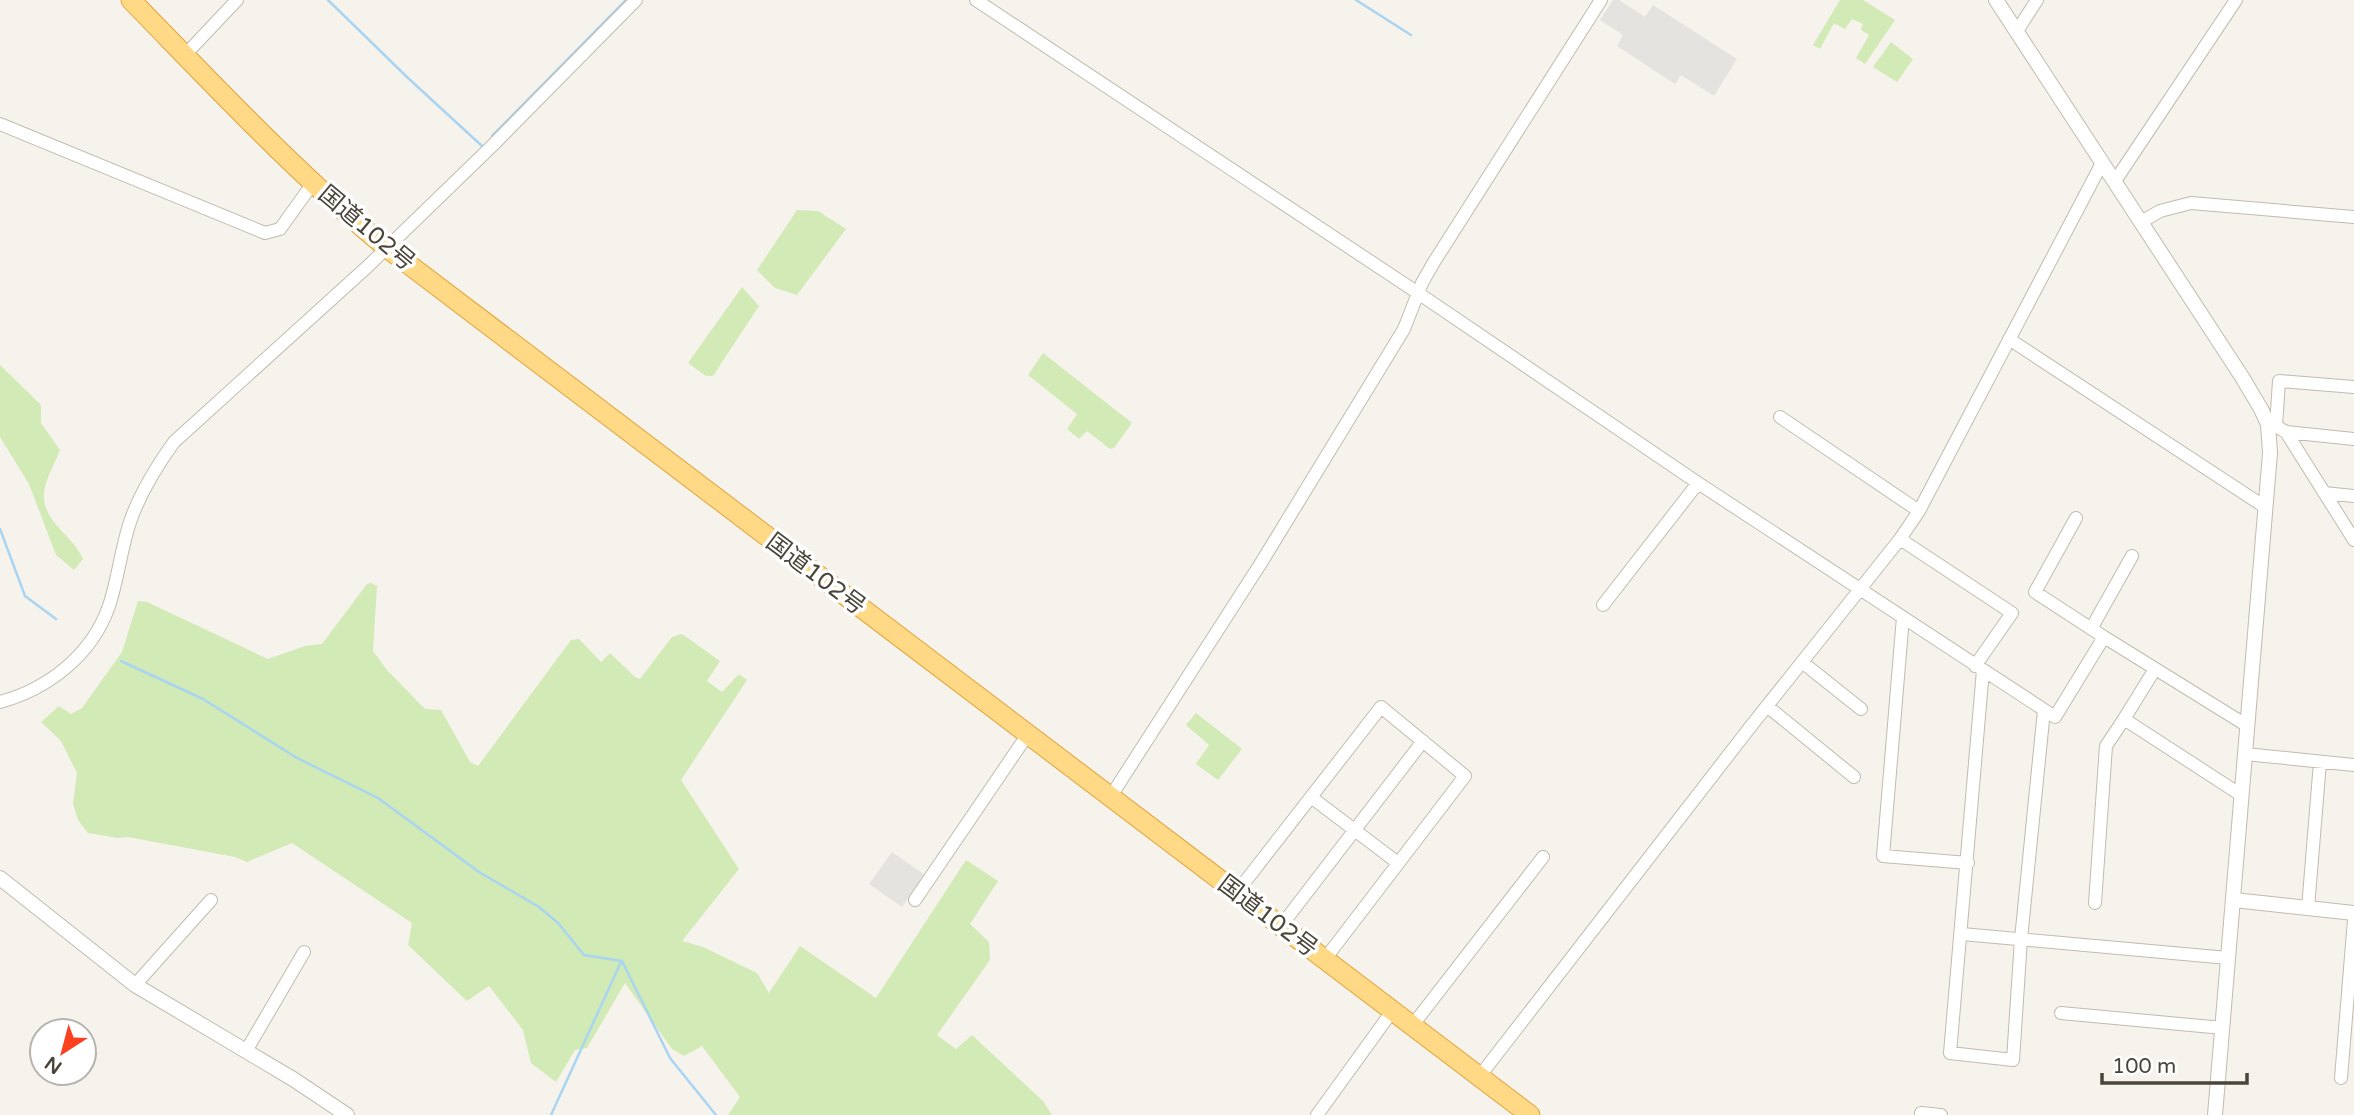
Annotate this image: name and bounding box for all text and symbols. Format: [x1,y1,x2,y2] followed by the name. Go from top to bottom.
[312,180,421,277] street label: 国道102号
[760,528,871,621] street label: 国道102号
[1212,870,1323,963] street label: 国道102号
[28,1017,98,1087] north arrow
[2102,1042,2247,1086] scale bar
[41,1052,66,1078] text: N
[2112,1054,2176,1079] text: 100 m

